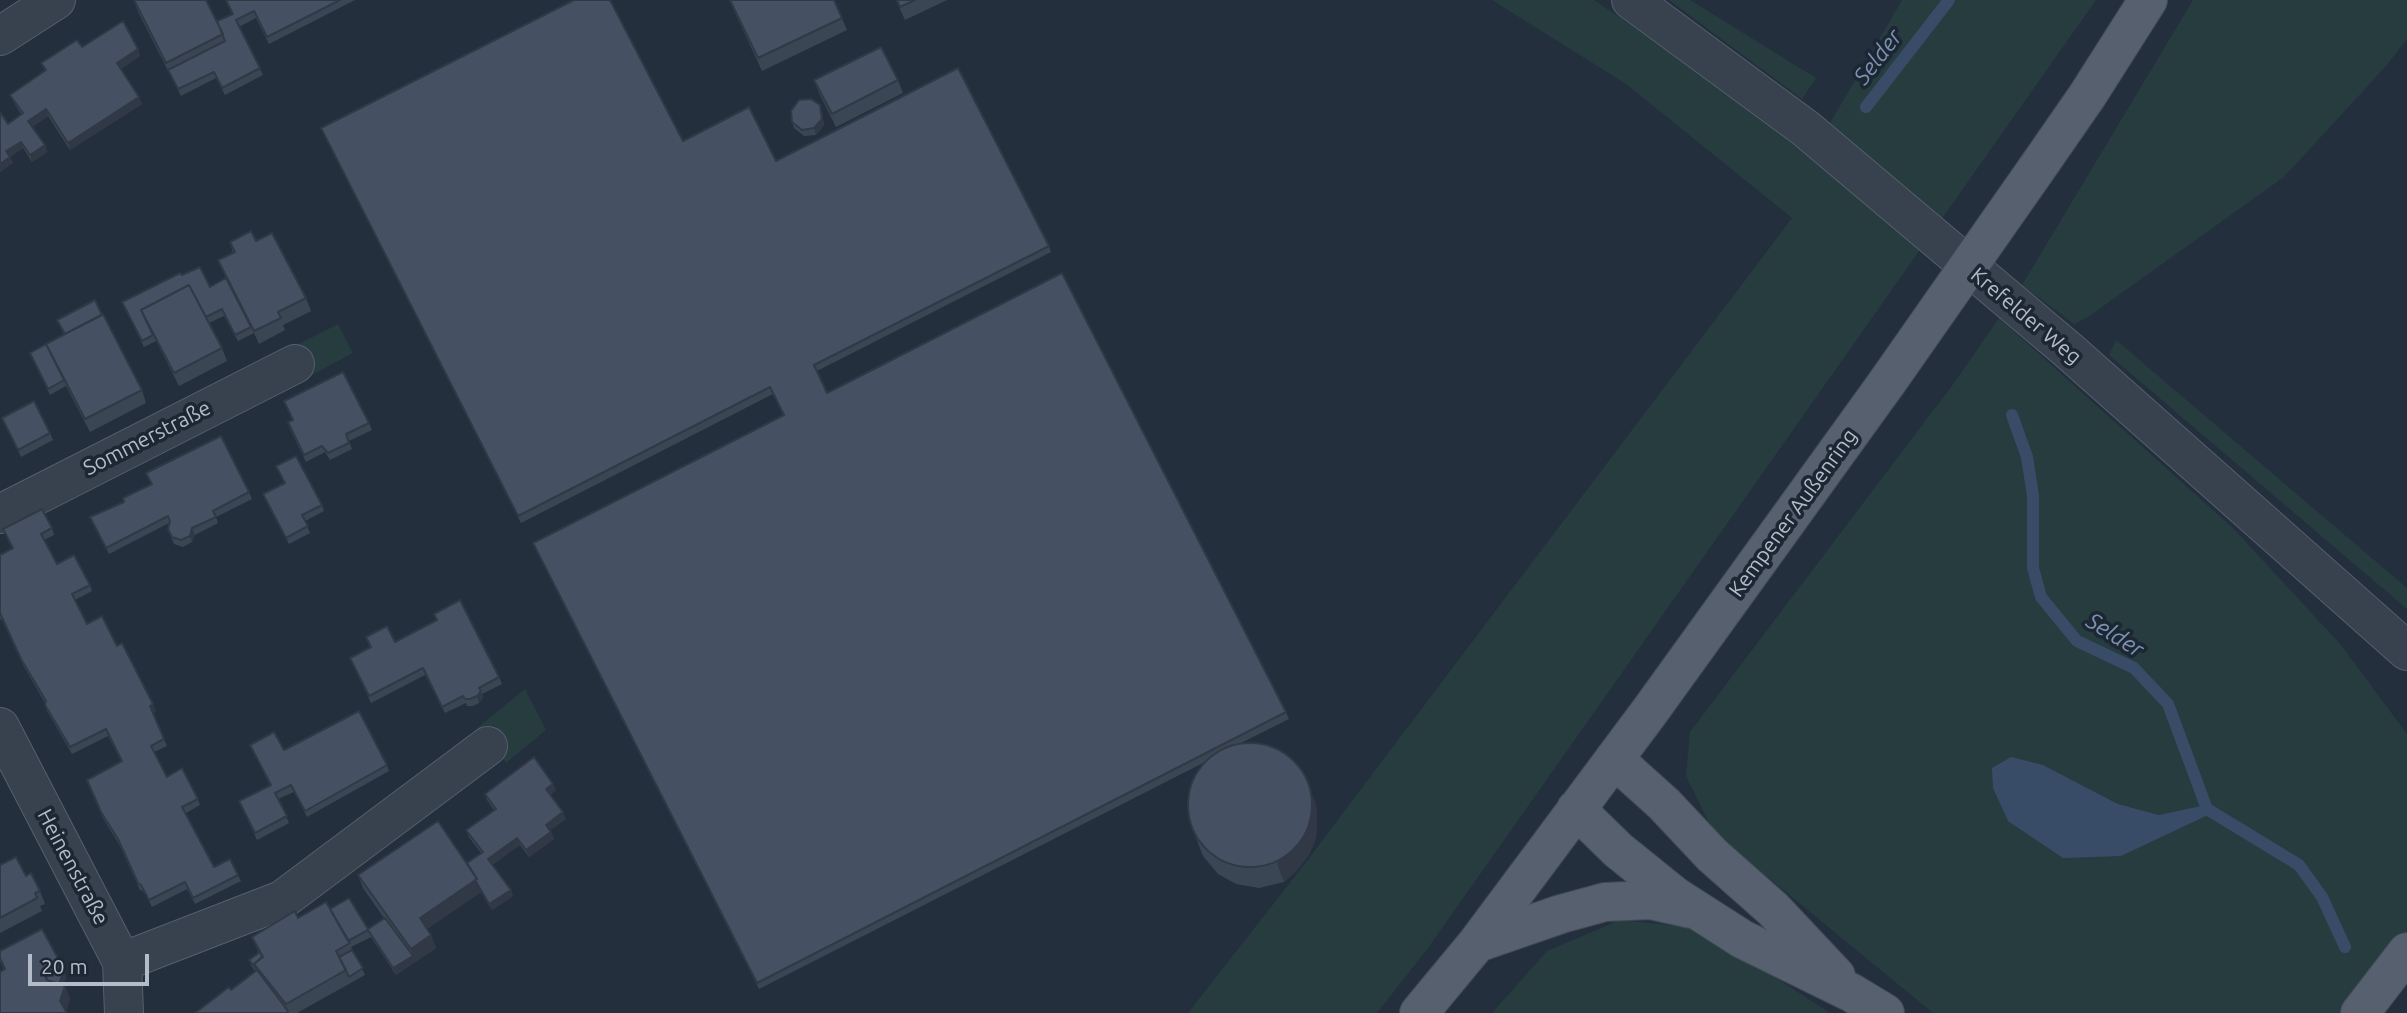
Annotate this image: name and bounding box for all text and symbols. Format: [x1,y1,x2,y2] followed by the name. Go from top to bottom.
[1848,24,1908,90] water label: Selder
[1965,262,2087,370] street label: Krefelder Weg
[79,395,215,481] street label: Sommerstraße
[1724,424,1862,602] street label: Kempener Außenring
[2081,607,2149,663] water label: Selder
[32,805,114,929] street label: Heinenstraße
[32,940,152,984] scale bar
[41,954,88,978] text: 20 m

